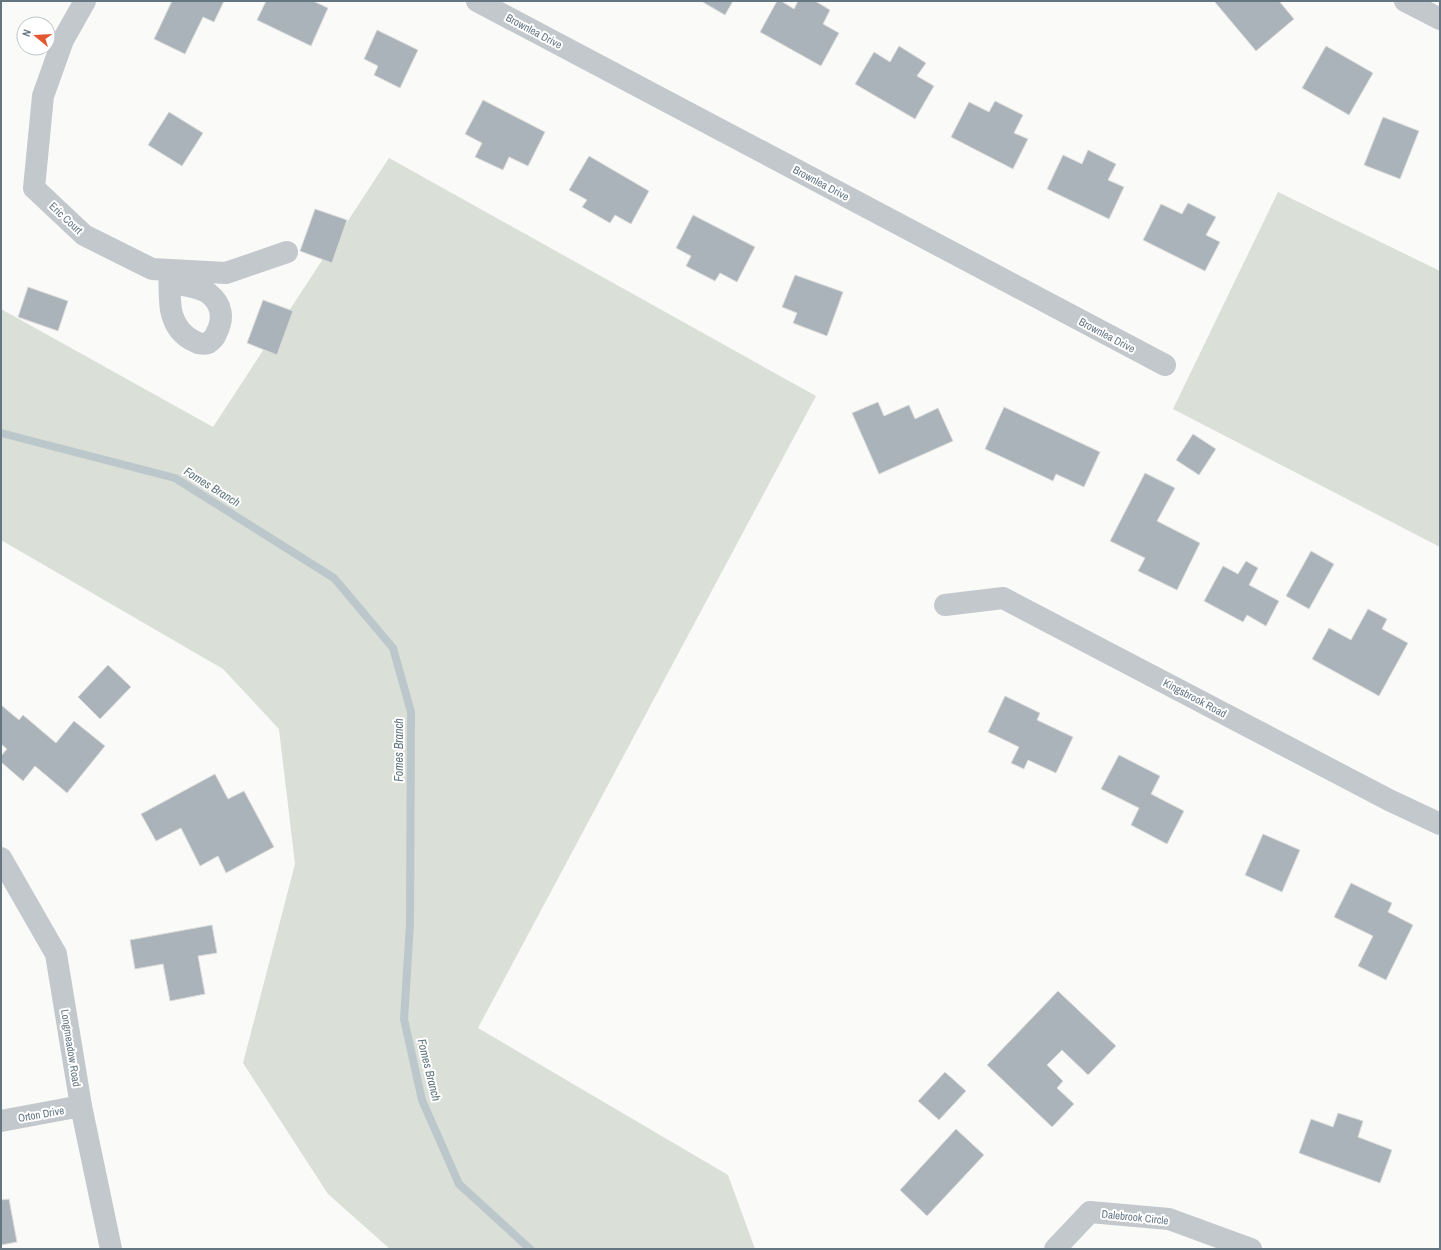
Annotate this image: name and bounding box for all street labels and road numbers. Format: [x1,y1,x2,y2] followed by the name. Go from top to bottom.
[503,10,565,52] street label: Brownlea Drive
[790,162,852,204] street label: Brownlea Drive
[46,199,86,237] street label: Eric Court
[1076,314,1138,356] street label: Brownlea Drive
[1161,675,1229,721] street label: Kingsbrook Road
[58,1008,84,1088] street label: Longmeadow Road
[17,1103,65,1125] street label: Orton Drive
[1101,1207,1169,1227] street label: Dalebrook Circle

